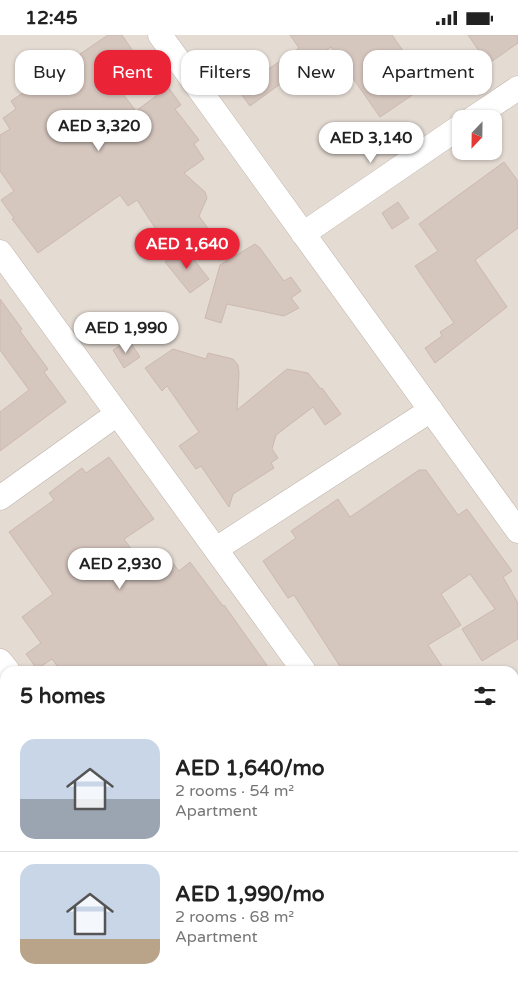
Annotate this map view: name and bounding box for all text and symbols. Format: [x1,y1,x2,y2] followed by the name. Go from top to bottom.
[25,7,78,29] text: 12:45
[15,50,84,95] chip: Buy
[94,50,171,95] chip: Rent
[181,50,269,95] chip: Filters
[279,50,353,95] chip: New
[363,50,492,95] chip: Apartment
[42,109,156,152] pin: AED 3,320
[452,110,502,160] north arrow
[452,110,502,160] map controls
[58,116,140,136] text: AED 3,320
[314,121,428,164] pin: AED 3,140
[330,128,412,148] text: AED 3,140
[130,227,244,270] pin: AED 1,640
[146,234,228,254] text: AED 1,640
[69,311,183,354] pin: AED 1,990
[85,318,167,338] text: AED 1,990
[63,547,177,590] pin: AED 2,930
[79,554,161,574] text: AED 2,930
[471,682,499,710] icon: filters
[20,684,105,709] text: 5 homes
[175,756,325,781] text: AED 1,640/mo
[60,759,120,819] icon: home
[175,781,294,801] text: 2 rooms · 54 m²
[175,801,258,821] text: Apartment
[175,882,325,907] text: AED 1,990/mo
[60,884,120,944] icon: home
[175,907,294,927] text: 2 rooms · 68 m²
[175,927,258,947] text: Apartment

